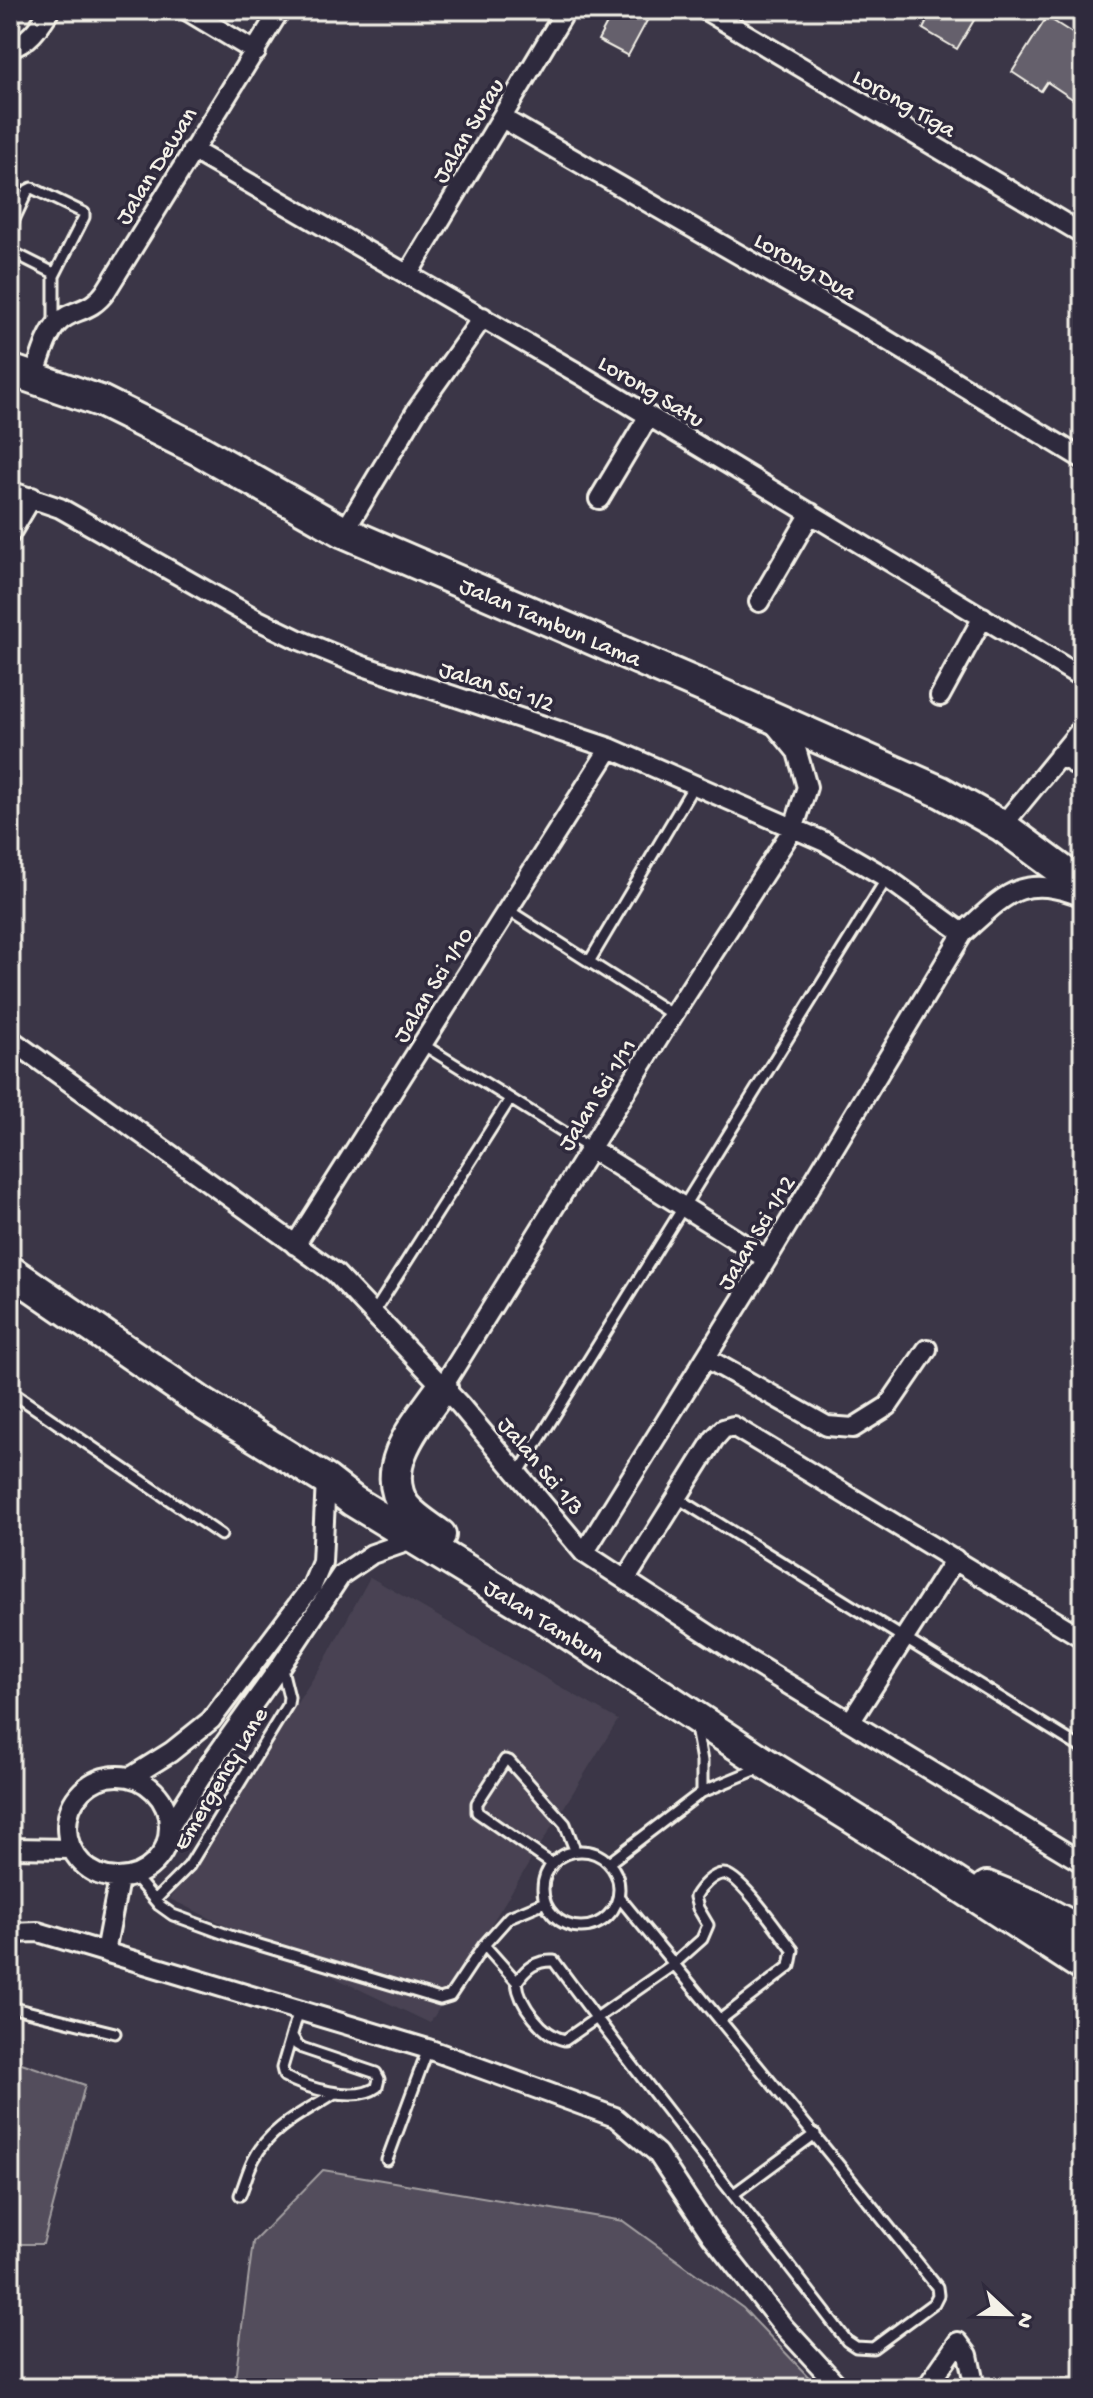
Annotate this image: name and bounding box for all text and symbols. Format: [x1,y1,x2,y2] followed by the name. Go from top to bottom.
[846,64,961,147] street label: Lorong Tiga
[427,74,513,190] street label: Jalan Surau
[110,102,206,231] street label: Jalan Dewan
[748,227,861,309] street label: Lorong Dua
[592,350,708,436] street label: Lorong Satu
[454,573,646,676] street label: Jalan Tambun Lama
[435,656,557,721] street label: Jalan Sci 1/2
[388,923,482,1049] street label: Jalan Sci 1/10
[553,1034,645,1157] street label: Jalan Sci 1/11
[712,1171,804,1296] street label: Jalan Sci 1/12
[490,1412,589,1522] street label: Jalan Sci 1/3
[478,1574,609,1672] street label: Jalan Tambun
[168,1702,276,1857] street label: Emergency Lane
[969,2274,1049,2354] north arrow
[1009,2308,1039,2332] text: N

